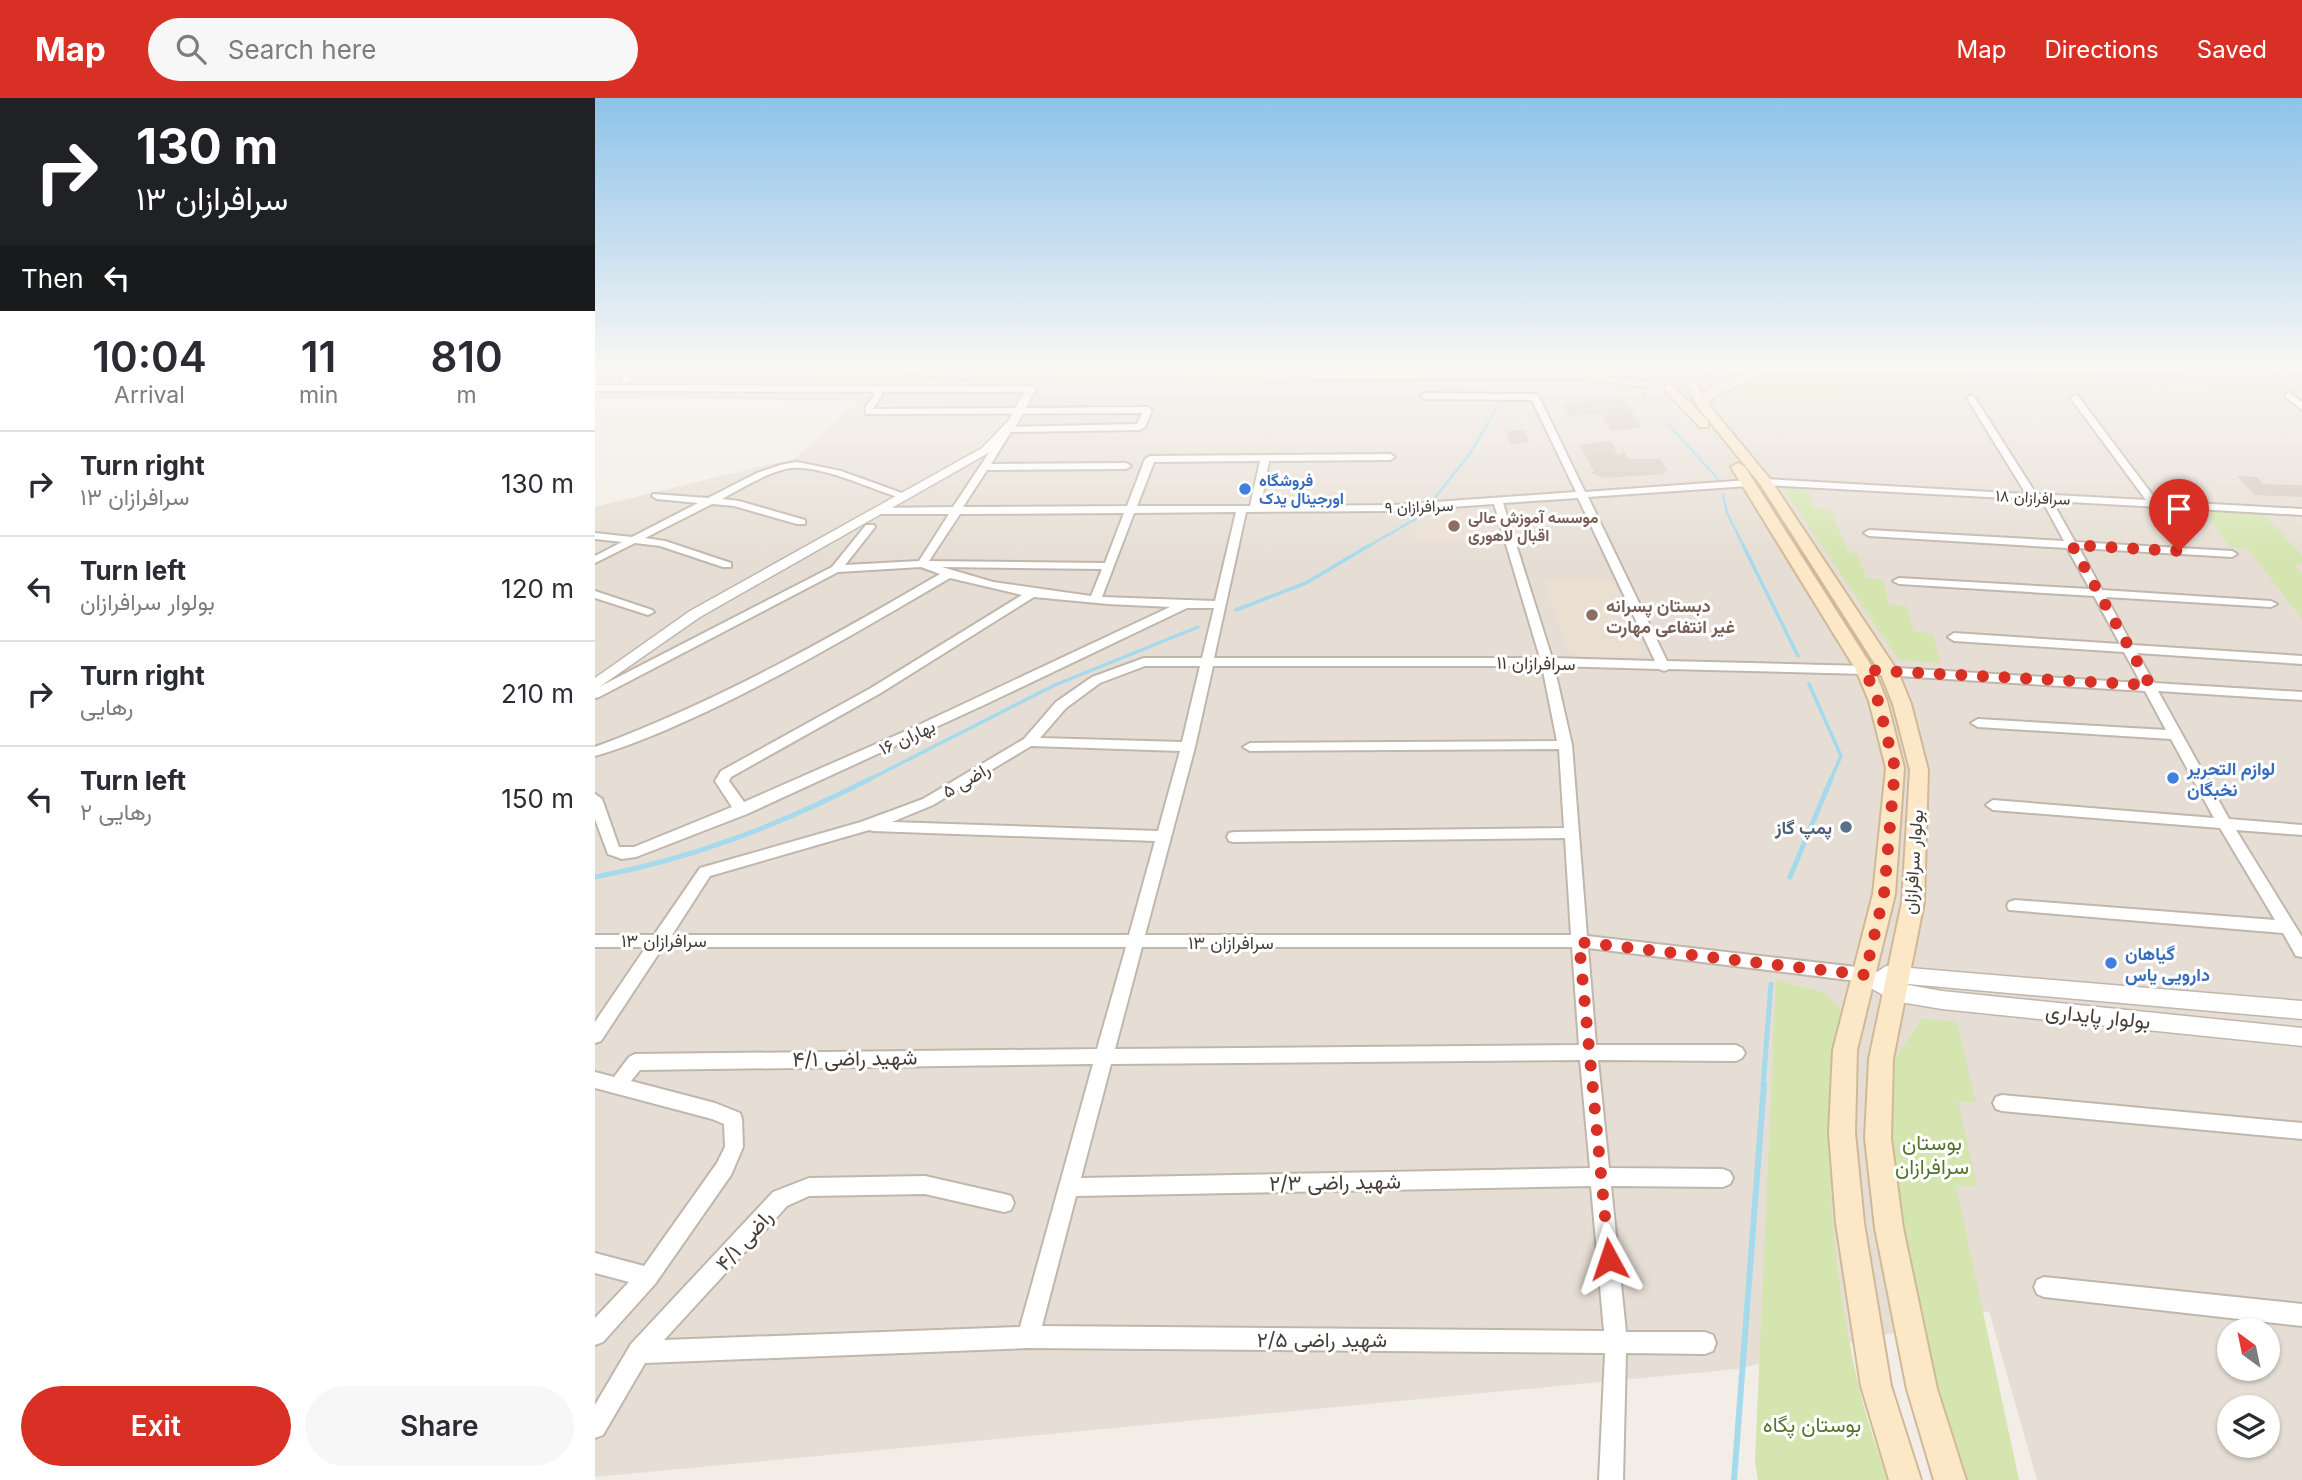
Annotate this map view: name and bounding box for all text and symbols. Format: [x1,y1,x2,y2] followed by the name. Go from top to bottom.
[148,18,638,81] search box
[35,29,106,69] text: Map
[172,30,210,68] icon: search
[228,34,376,65] text: Search here
[1957,35,2006,64] text: Map
[2044,35,2159,64] text: Directions
[2197,35,2267,64] text: Saved
[136,117,278,176] text: 130 m
[21,126,112,217] icon: right
[136,179,288,218] text: سرافرازان ۱۳
[98,259,136,297] icon: left
[21,263,84,294] text: Then
[92,331,207,382] text: 10:04
[301,331,336,382] text: 11
[430,331,503,382] text: 810
[114,381,185,409] text: Arrival
[299,381,338,409] text: min
[457,381,477,409] text: m
[80,450,205,481] text: Turn right
[21,465,59,503] icon: right
[501,468,574,499] text: 130 m
[1259,470,1344,509] place label: فروشگاه اورجینال یدک
[2149,479,2209,551] pin
[1237,481,1253,497] marker: فروشگاه اورجینال یدک
[80,483,189,511] text: سرافرازان ۱۳
[1995,485,2071,510] street label: سرافرازان ۱۸
[2160,490,2198,528] icon: arrive
[1384,495,1454,518] street label: سرافرازان ۹
[1468,507,1599,546] place label: موسسه آموزش عالی اقبال لاهوری
[1446,518,1462,534] marker: موسسه آموزش عالی اقبال لاهوری
[80,555,186,586] text: Turn left
[21,570,59,608] icon: left
[501,573,574,604] text: 120 m
[80,588,215,616] text: بولوار سرافرازان
[1606,595,1735,638] place label: دبستان پسرانه غیر انتفاعی مهارت
[1584,607,1600,623] marker: دبستان پسرانه غیر انتفاعی مهارت
[1496,652,1576,675] street label: سرافرازان ۱۱
[80,660,205,691] text: Turn right
[21,675,59,713] icon: right
[501,678,574,709] text: 210 m
[80,693,133,721] text: رهایی
[876,715,939,760] street label: بهاران ۱۶
[938,758,994,803] street label: راضی ۵
[2186,758,2275,801] place label: لوازم التحریر نخبگان
[80,765,186,796] text: Turn left
[2165,770,2181,786] marker: لوازم التحریر نخبگان
[21,780,59,818] icon: left
[501,783,574,814] text: 150 m
[80,798,152,826] text: رهایی ۲
[1899,809,1928,915] street label: بولوار سرافرازان
[1774,817,1832,840] place label: پمپ گاز
[1838,819,1854,835] marker: پمپ گاز
[621,930,707,952] street label: سرافرازان ۱۳
[1188,932,1274,954] street label: سرافرازان ۱۳
[2125,943,2210,986] place label: گیاهان دارویی یاس
[2103,955,2119,971] marker: گیاهان دارویی یاس
[2044,998,2152,1036] street label: بولوار پایداری
[792,1044,918,1073] street label: شهید راضی ۴/۱
[1895,1130,1969,1180] park label: بوستان سرافرازان
[1269,1168,1401,1197] street label: شهید راضی ۲/۳
[710,1204,779,1276] street label: راضی ۴/۱
[1572,1222,1646,1296] position arrow
[2217,1318,2280,1381] north arrow
[2217,1318,2280,1458] map controls
[1257,1327,1387,1353] street label: شهید راضی ۲/۵
[21,1386,291,1466] button: Exit
[305,1386,574,1466] button: Share
[2217,1395,2280,1458] button: layers
[1763,1412,1861,1439] park label: بوستان پگاه

